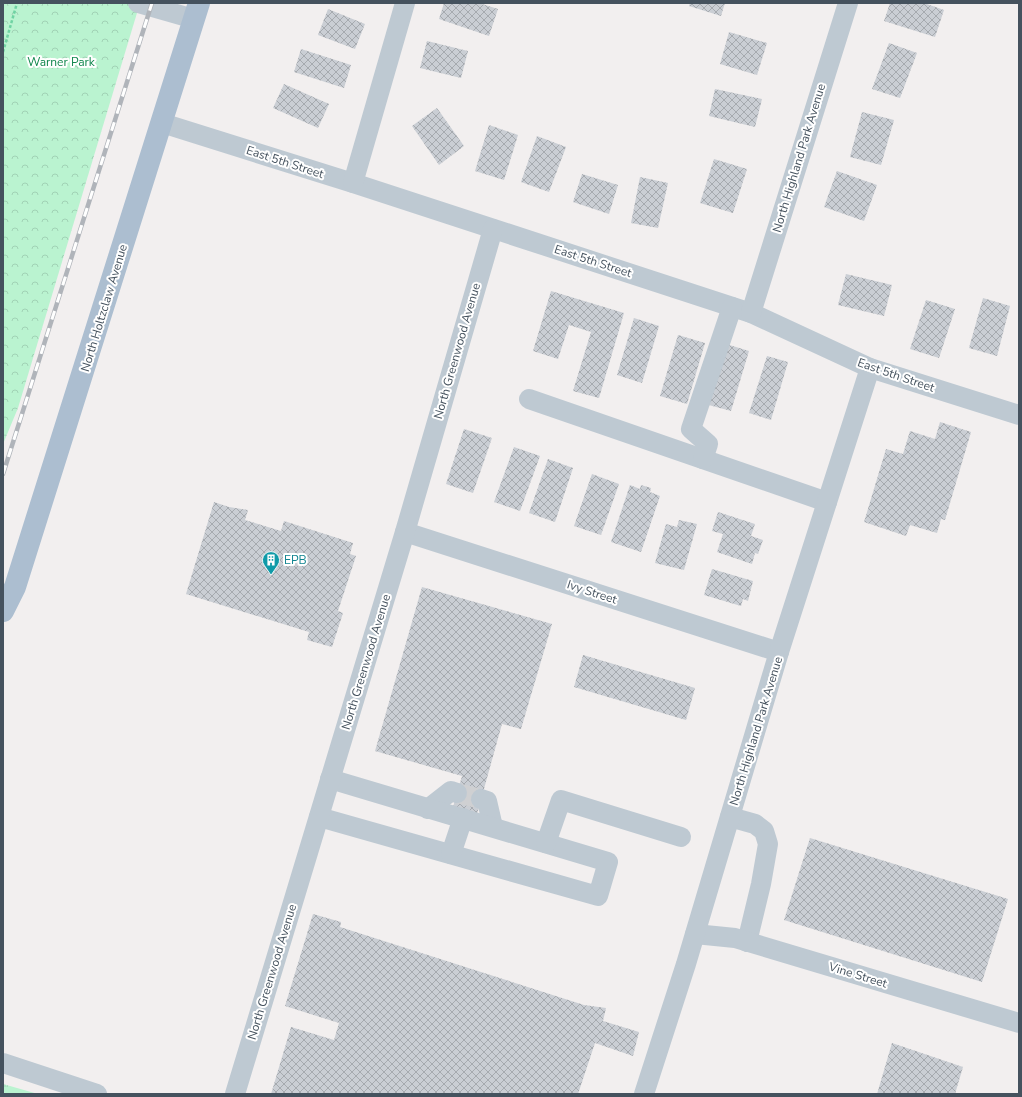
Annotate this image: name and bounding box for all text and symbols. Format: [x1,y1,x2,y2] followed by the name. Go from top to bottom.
[27,54,96,70] park label: Warner Park
[769,82,829,234] street label: North Highland Park Avenue
[244,142,326,182] street label: East 5th Street
[552,241,634,281] street label: East 5th Street
[77,242,131,374] street label: North Holtzclaw Avenue
[430,281,484,421] street label: North Greenwood Avenue
[855,354,937,396] street label: East 5th Street
[261,550,281,575] building icon: EPB
[284,552,307,568] place label: EPB
[565,576,620,608] street label: Ivy Street
[338,592,394,732] street label: North Greenwood Avenue
[726,655,786,807] street label: North Highland Park Avenue
[244,902,300,1042] street label: North Greenwood Avenue
[826,958,890,992] street label: Vine Street

